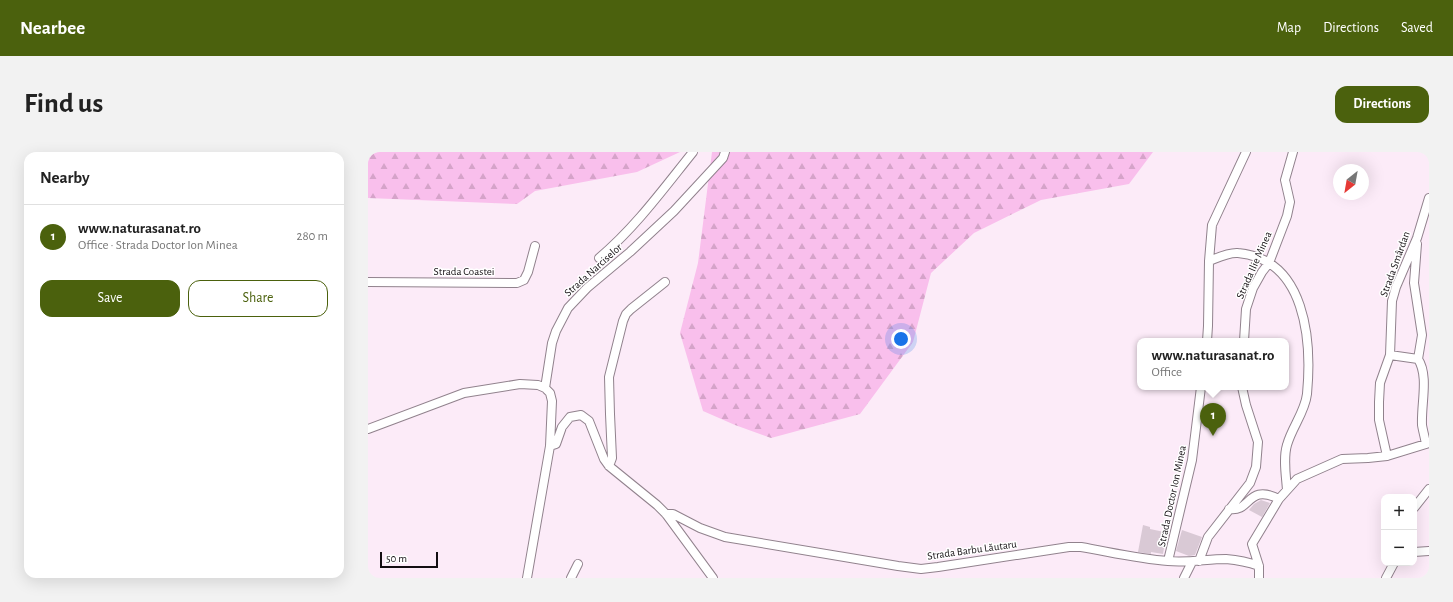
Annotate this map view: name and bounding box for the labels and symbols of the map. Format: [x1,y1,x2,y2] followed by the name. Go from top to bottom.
[1333,164,1369,200] north arrow
[1234,230,1274,300] street label: Strada Ilie Minea
[1378,230,1412,298] street label: Strada Smârdan
[562,241,624,299] street label: Strada Narciselor
[434,266,494,277] street label: Strada Coastei
[891,329,911,349] your location
[1200,403,1226,436] pin: 1
[1156,444,1188,548] street label: Strada Doctor Ion Minea
[927,538,1018,562] street label: Strada Barbu Lăutaru
[380,550,438,569] scale bar

